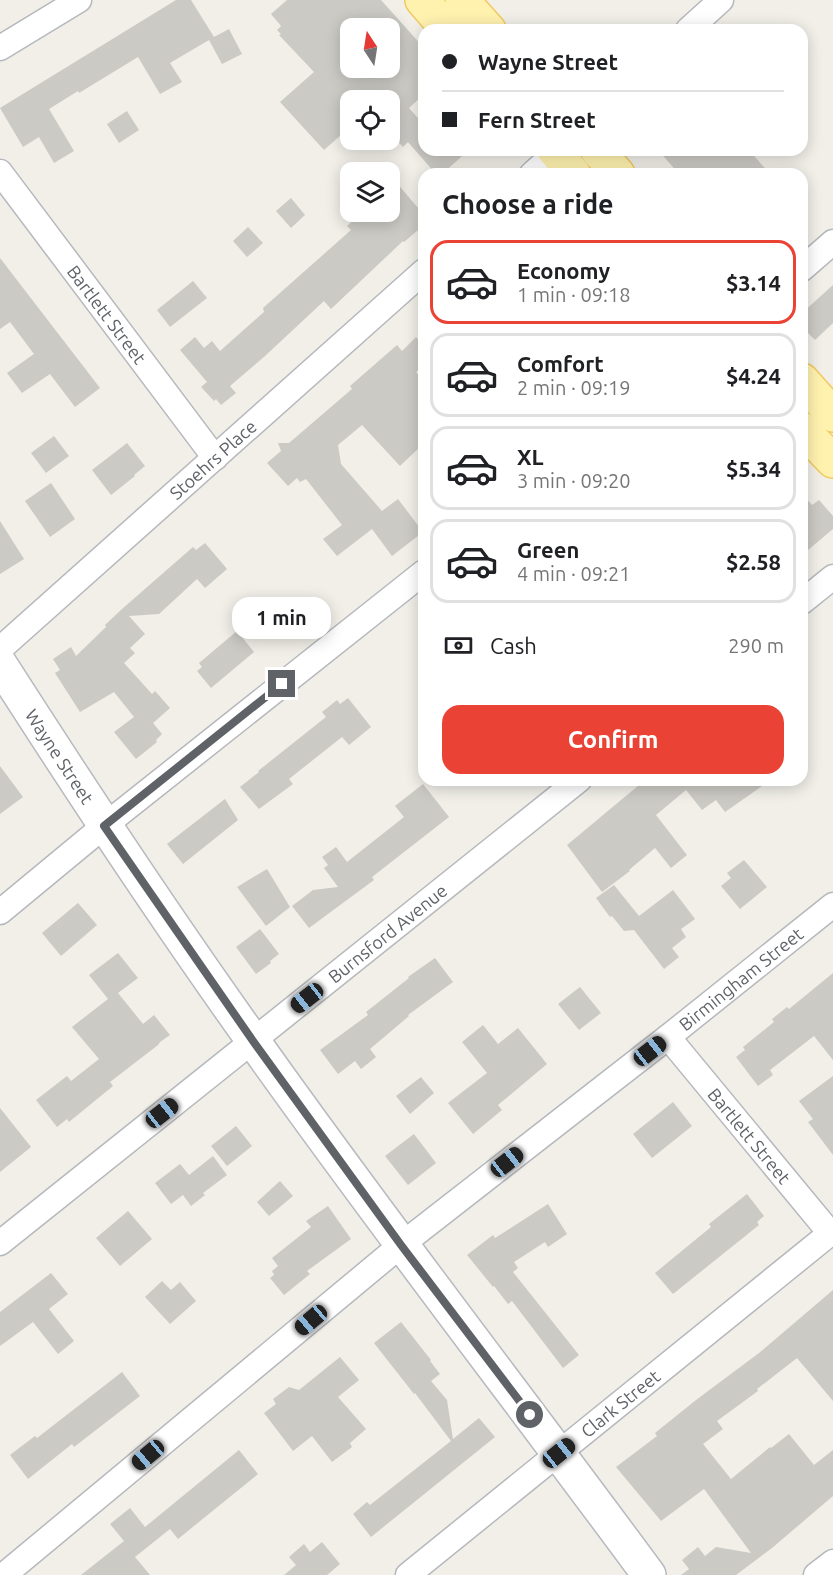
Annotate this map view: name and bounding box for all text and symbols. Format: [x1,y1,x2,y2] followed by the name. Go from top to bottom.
[340,18,400,78] north arrow
[340,18,400,222] map controls
[478,49,618,74] text: Wayne Street
[340,90,400,150] button: locate
[478,107,596,132] text: Fern Street
[340,162,400,222] button: layers
[442,189,614,219] text: Choose a ride
[445,255,499,309] icon: car
[517,258,610,283] text: Economy
[64,261,150,367] street label: Bartlett Street
[726,270,781,295] text: $3.14
[517,283,631,306] text: 1 min · 09:18
[445,348,499,402] icon: car
[517,351,604,376] text: Comfort
[726,363,781,388] text: $4.24
[517,376,631,399] text: 2 min · 09:19
[165,416,260,503] street label: Stoehrs Place
[445,441,499,495] icon: car
[517,444,544,469] text: XL
[726,456,781,481] text: $5.34
[517,469,631,492] text: 3 min · 09:20
[445,534,499,588] icon: car
[517,537,579,562] text: Green
[726,549,781,574] text: $2.58
[517,562,631,585] text: 4 min · 09:21
[232,597,332,639] callout: 1 min
[256,606,307,629] text: 1 min
[442,629,475,662] icon: cash
[490,633,537,658] text: Cash
[728,634,784,657] text: 290 m
[268,670,295,697] route end
[22,705,98,807] street label: Wayne Street
[442,705,784,774] button: Confirm
[324,880,451,987] street label: Burnsford Avenue
[675,923,807,1034] street label: Birmingham Street
[287,980,327,1016] car
[630,1033,670,1069] car
[704,1084,795,1187] street label: Bartlett Street
[142,1095,182,1131] car
[487,1144,527,1180] car
[291,1302,331,1338] car
[577,1365,664,1441] street label: Clark Street
[516,1401,543,1428] route start
[539,1435,579,1471] car
[128,1437,168,1473] car

